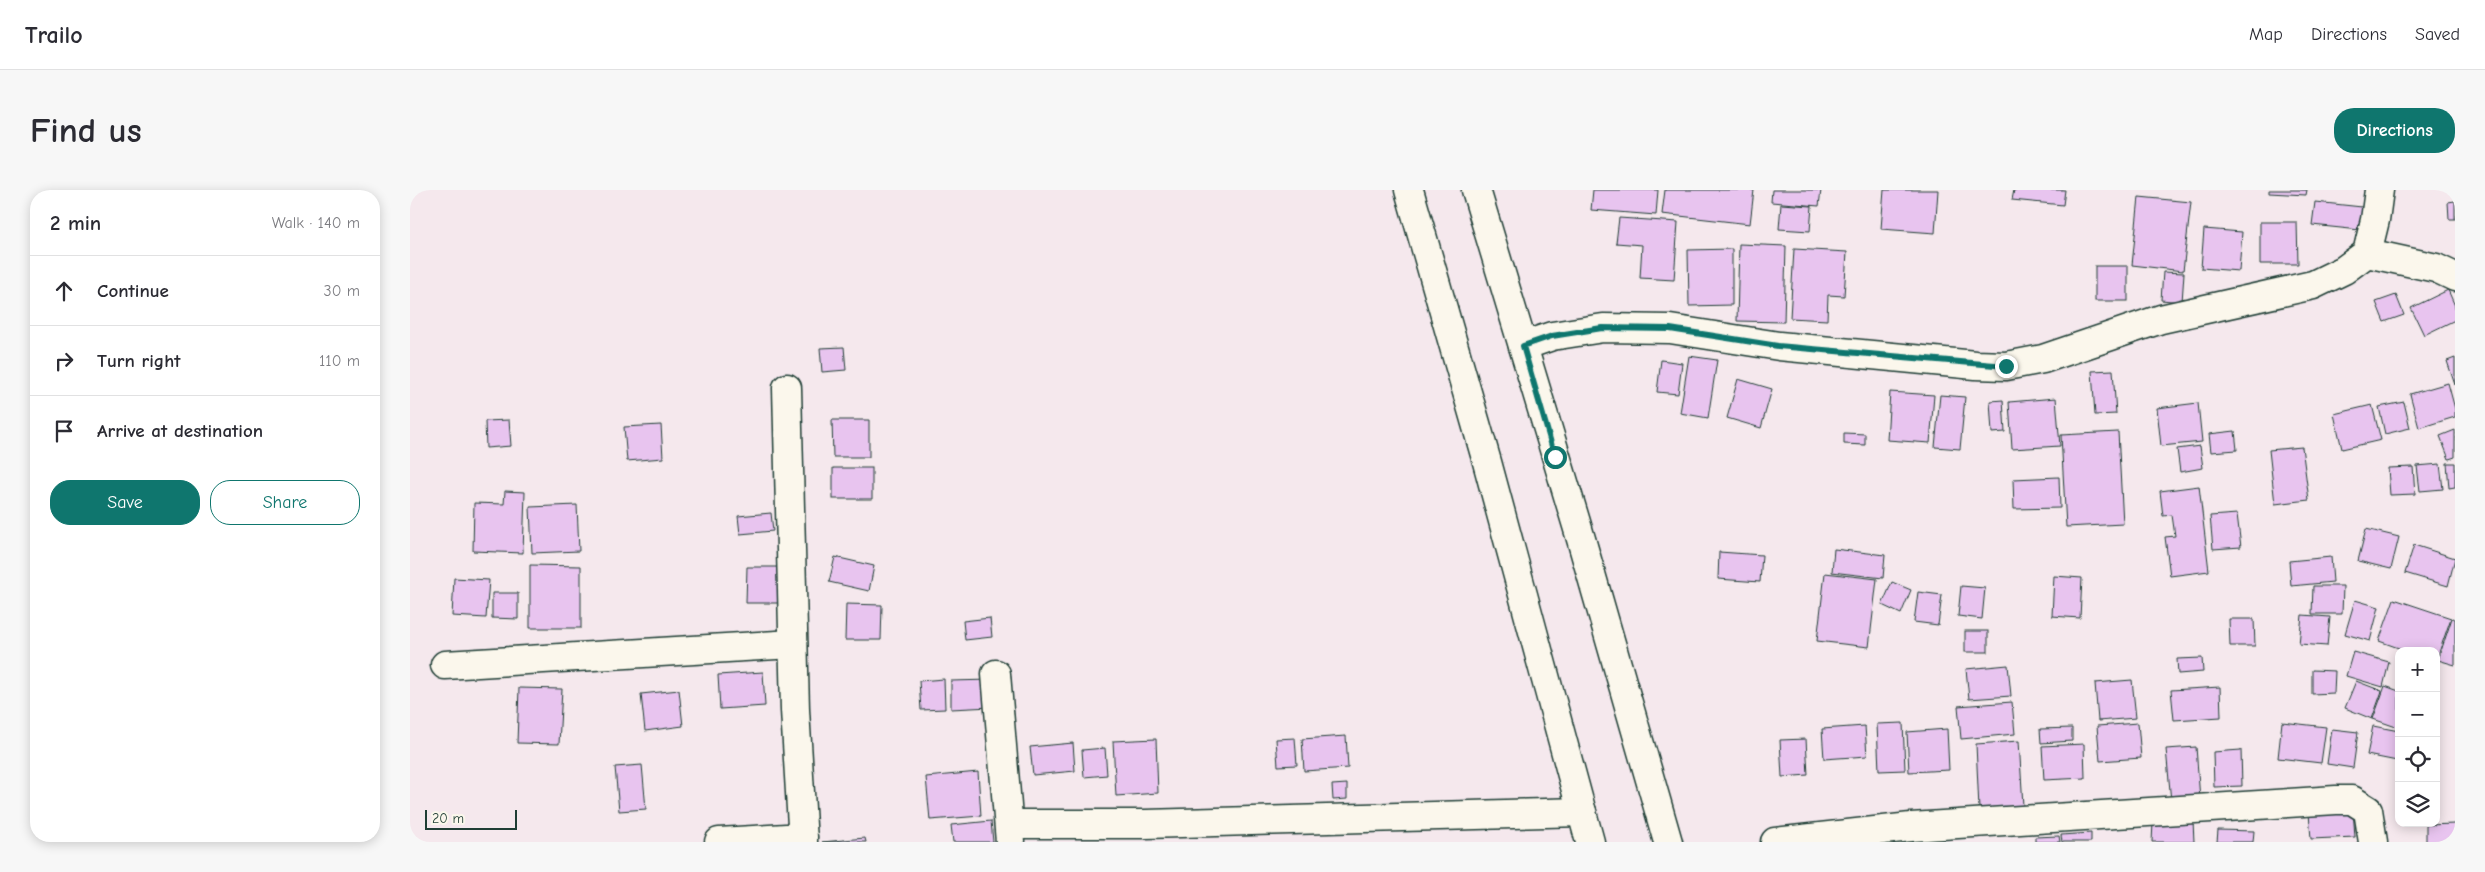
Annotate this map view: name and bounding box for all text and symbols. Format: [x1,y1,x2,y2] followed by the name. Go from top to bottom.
[25,21,83,49] text: Trailo
[2249,24,2283,45] text: Map
[2311,24,2387,45] text: Directions
[2415,24,2460,45] text: Saved
[2334,108,2455,153] button: Directions
[30,110,142,151] text: Find us
[50,211,101,235] text: 2 min
[272,214,360,232] text: Walk · 140 m
[50,277,78,305] icon: ahead
[97,280,169,302] text: Continue
[324,282,360,300] text: 30 m
[50,347,78,375] icon: right
[97,350,181,372] text: Turn right
[319,352,360,370] text: 110 m
[1995,355,2018,378] route end
[50,417,78,445] icon: arrive
[97,420,263,442] text: Arrive at destination
[1544,446,1567,469] route start
[50,480,200,525] button: Save
[210,480,360,525] button: Share
[2395,647,2440,827] map controls
[2395,647,2440,692] button: +
[2395,692,2440,737] button: −
[2395,737,2440,782] button: locate
[2395,782,2440,827] button: layers
[425,807,518,830] scale bar
[432,810,464,827] text: 20 m

